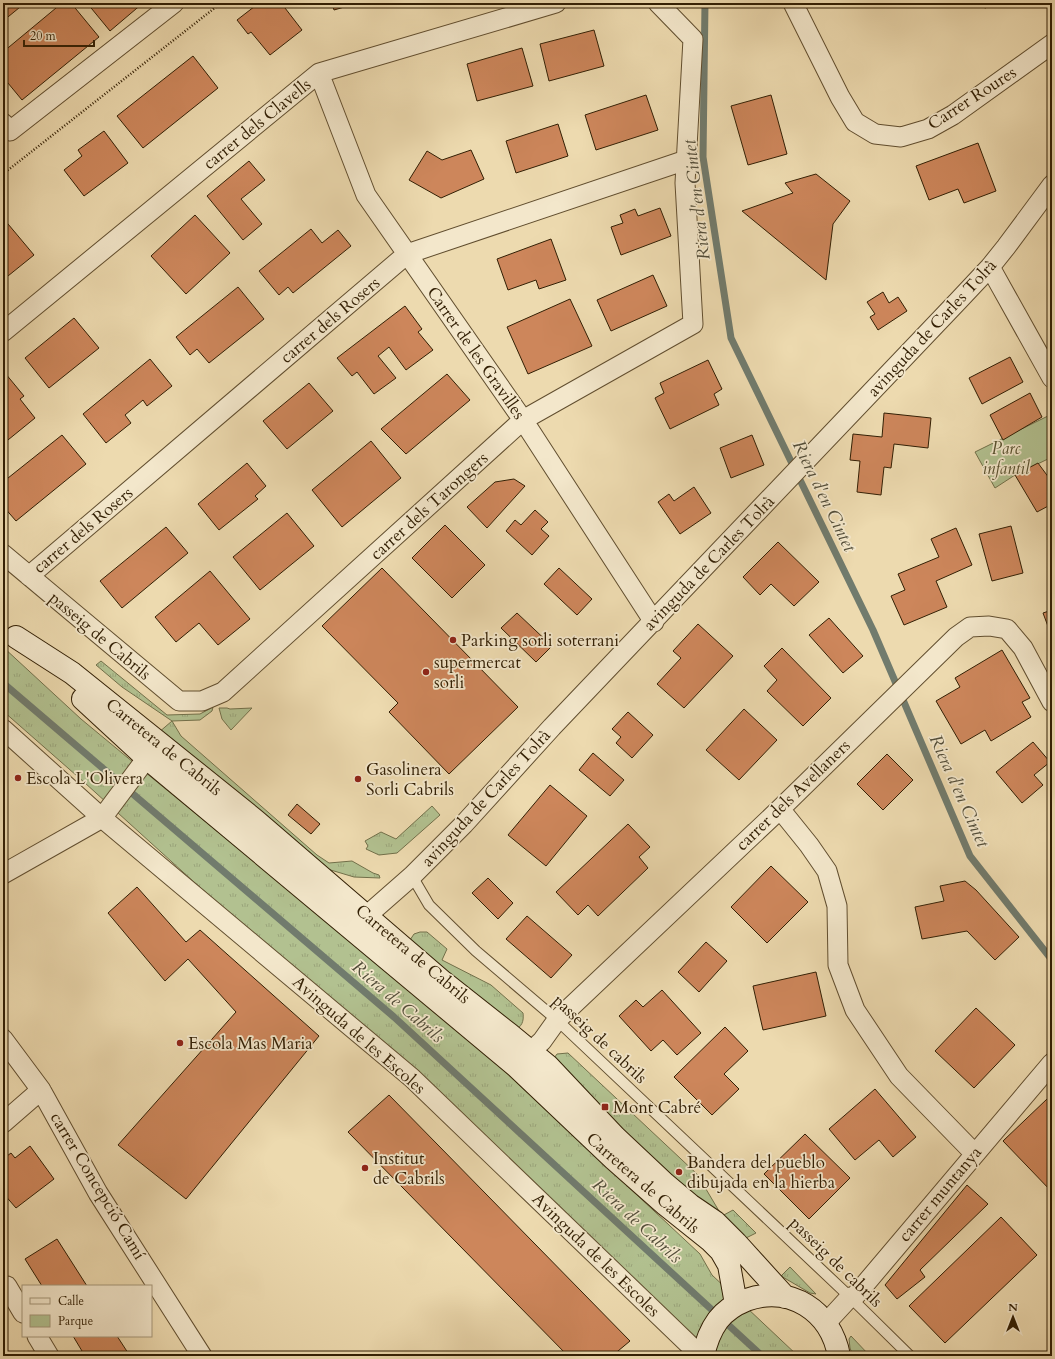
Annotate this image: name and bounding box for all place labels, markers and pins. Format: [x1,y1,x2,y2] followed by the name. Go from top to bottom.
[461,629,619,652] place label: Parking sorli soterrani
[448,635,458,645] marker: Parking sorli soterrani
[434,651,521,694] place label: supermercat sorli
[421,667,431,677] marker: supermercat sorli
[366,758,454,801] place label: Gasolinera Sorli Cabrils
[26,767,144,790] place label: Escola L'Olivera
[13,773,23,783] marker: Escola L'Olivera
[353,774,363,784] marker: Gasolinera Sorli Cabrils
[188,1032,313,1055] place label: Escola Mas Maria
[175,1038,185,1048] marker: Escola Mas Maria
[613,1096,701,1119] place label: Mont Cabré
[600,1102,610,1112] marker: Mont Cabré
[373,1147,445,1190] place label: Institut de Cabrils
[687,1151,836,1194] place label: Bandera del pueblo dibujada en la hierba
[360,1163,370,1173] marker: Institut de Cabrils
[674,1167,684,1177] marker: Bandera del pueblo dibujada en la hierba

